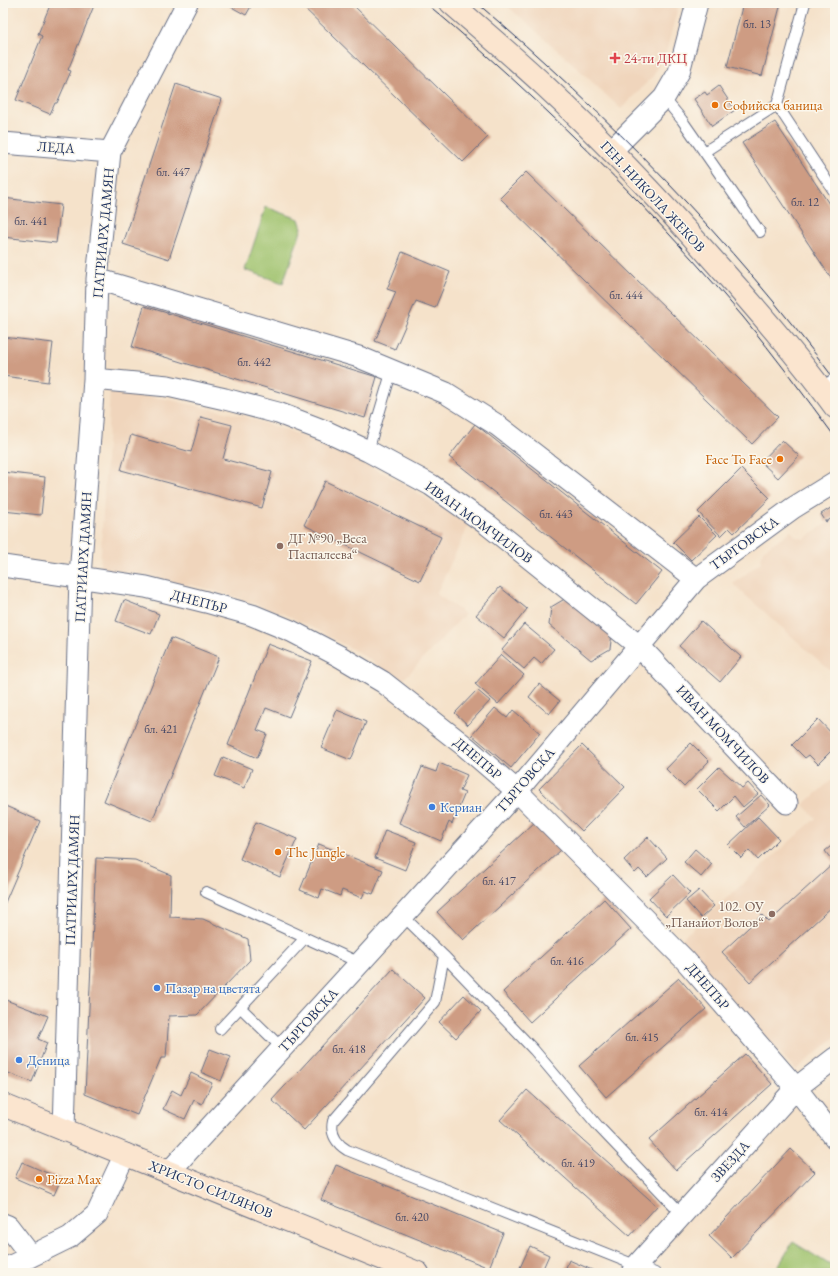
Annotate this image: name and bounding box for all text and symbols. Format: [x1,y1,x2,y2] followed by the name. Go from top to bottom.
[743,16,771,32] house number: бл. 13
[624,49,687,67] place label: 24-ти ДКЦ
[609,52,621,64] marker: 24-ти ДКЦ
[723,96,823,114] place label: Софийска баница
[710,100,720,110] marker: Софийска баница
[37,137,76,157] street label: ЛЕДА
[597,137,709,255] street label: ГЕН. НИКОЛА ЖЕКОВ
[156,164,190,180] house number: бл. 447
[88,167,118,299] street label: ПАТРИАРХ ДАМЯН
[791,194,819,210] house number: бл. 12
[14,213,48,229] house number: бл. 441
[609,287,643,303] house number: бл. 444
[237,354,271,370] house number: бл. 442
[705,450,773,468] place label: Face To Face
[775,454,785,464] marker: Face To Face
[422,477,536,567] street label: ИВАН МОМЧИЛОВ
[71,491,95,623] street label: ПАТРИАРХ ДАМЯН
[539,506,573,522] house number: бл. 443
[706,512,782,574] street label: ТЪРГОВСКА
[288,529,367,563] place label: ДГ №90 „Веса Паспалеева“
[275,541,285,551] marker: ДГ №90 „Веса Паспалеева“
[169,585,229,617] street label: ДНЕПЪР
[672,681,774,787] street label: ИВАН МОМЧИЛОВ
[144,721,178,737] house number: бл. 421
[450,733,506,783] street label: ДНЕПЪР
[492,743,558,816] street label: ТЪРГОВСКА
[440,798,482,816] place label: Кериан
[427,802,437,812] marker: Кериан
[61,814,83,946] street label: ПАТРИАРХ ДАМЯН
[286,843,346,861] place label: The Jungle
[273,847,283,857] marker: The Jungle
[482,873,516,889] house number: бл. 417
[665,897,764,931] place label: 102. ОУ „Панайот Волов“
[767,909,777,919] marker: 102. ОУ „Панайот Волов“
[550,953,584,969] house number: бл. 416
[682,958,734,1014] street label: ДНЕПЪР
[165,979,261,997] place label: Пазар на цветята
[152,983,162,993] marker: Пазар на цветята
[274,984,342,1056] street label: ТЪРГОВСКА
[625,1029,659,1045] house number: бл. 415
[332,1041,366,1057] house number: бл. 418
[27,1051,70,1069] place label: Деница
[14,1055,24,1065] marker: Деница
[694,1104,728,1120] house number: бл. 414
[707,1136,754,1186] street label: ЗВЕЗДА
[561,1155,595,1171] house number: бл. 419
[145,1156,276,1222] street label: ХРИСТО СИЛЯНОВ
[47,1170,101,1188] place label: Pizza Max
[34,1174,44,1184] marker: Pizza Max
[395,1209,429,1225] house number: бл. 420

